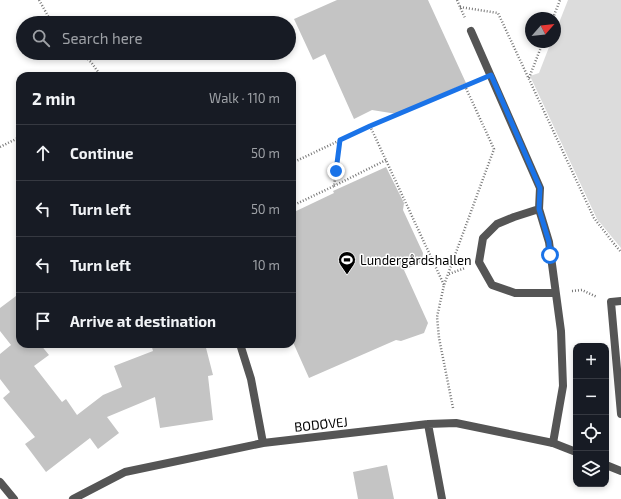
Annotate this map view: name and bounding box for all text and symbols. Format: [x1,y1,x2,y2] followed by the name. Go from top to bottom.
[525,12,561,48] north arrow
[16,16,296,60] search box
[30,27,52,49] icon: search
[62,29,143,47] text: Search here
[32,88,75,108] text: 2 min
[209,90,280,106] text: Walk · 110 m
[32,142,54,164] icon: ahead
[70,144,133,162] text: Continue
[251,145,280,161] text: 50 m
[327,162,345,180] route end
[32,198,54,220] icon: left
[70,200,131,218] text: Turn left
[251,201,280,217] text: 50 m
[541,246,559,264] route start
[337,250,357,275] sports icon: Lundergårdshallen
[360,252,472,268] place label: Lundergårdshallen
[32,254,54,276] icon: left
[70,256,131,274] text: Turn left
[253,257,280,273] text: 10 m
[32,310,54,332] icon: arrive
[70,312,216,330] text: Arrive at destination
[573,343,609,487] map controls
[573,343,609,379] button: +
[573,379,609,415] button: −
[293,413,349,435] street label: BODØVEJ
[573,415,609,451] button: locate
[573,451,609,487] button: layers

